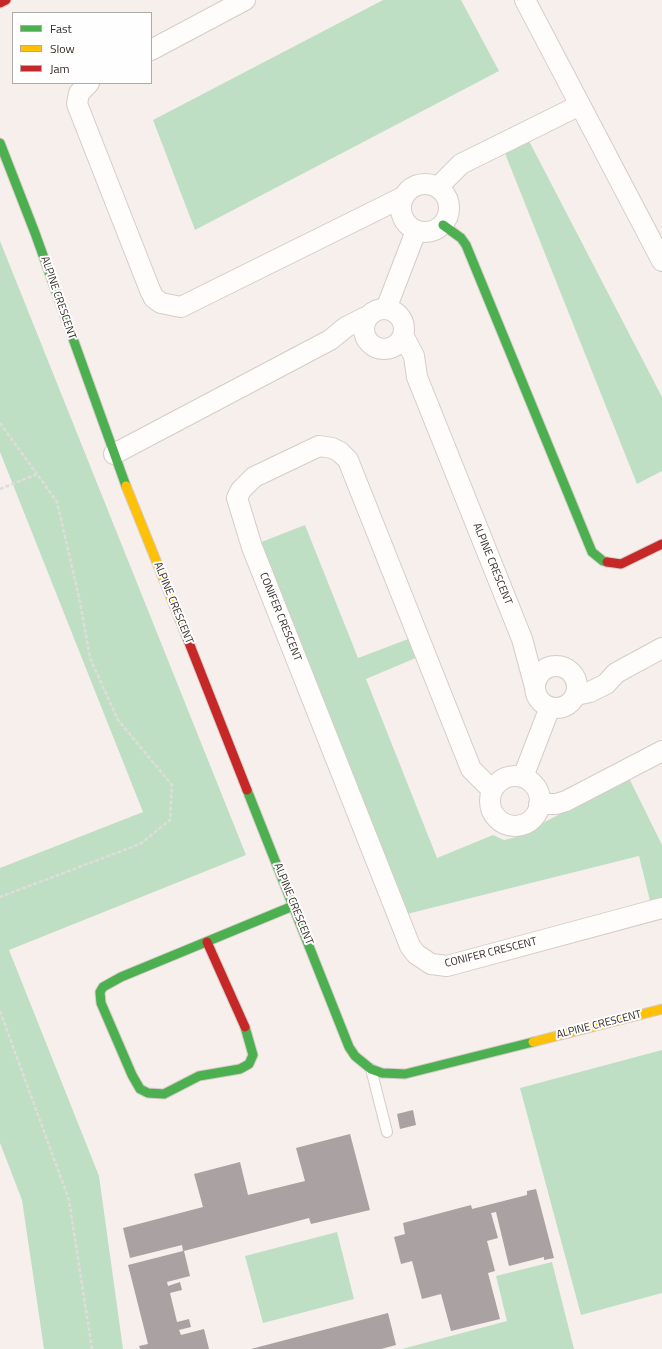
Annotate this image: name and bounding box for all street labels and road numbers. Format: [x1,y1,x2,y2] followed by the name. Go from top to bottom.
[38,255,78,341] street label: ALPINE CRESCENT
[470,521,514,607] street label: ALPINE CRESCENT
[151,560,195,646] street label: ALPINE CRESCENT
[256,571,304,663] street label: CONIFER CRESCENT
[271,861,315,947] street label: ALPINE CRESCENT
[444,935,538,971] street label: CONIFER CRESCENT
[555,1008,643,1042] street label: ALPINE CRESCENT

